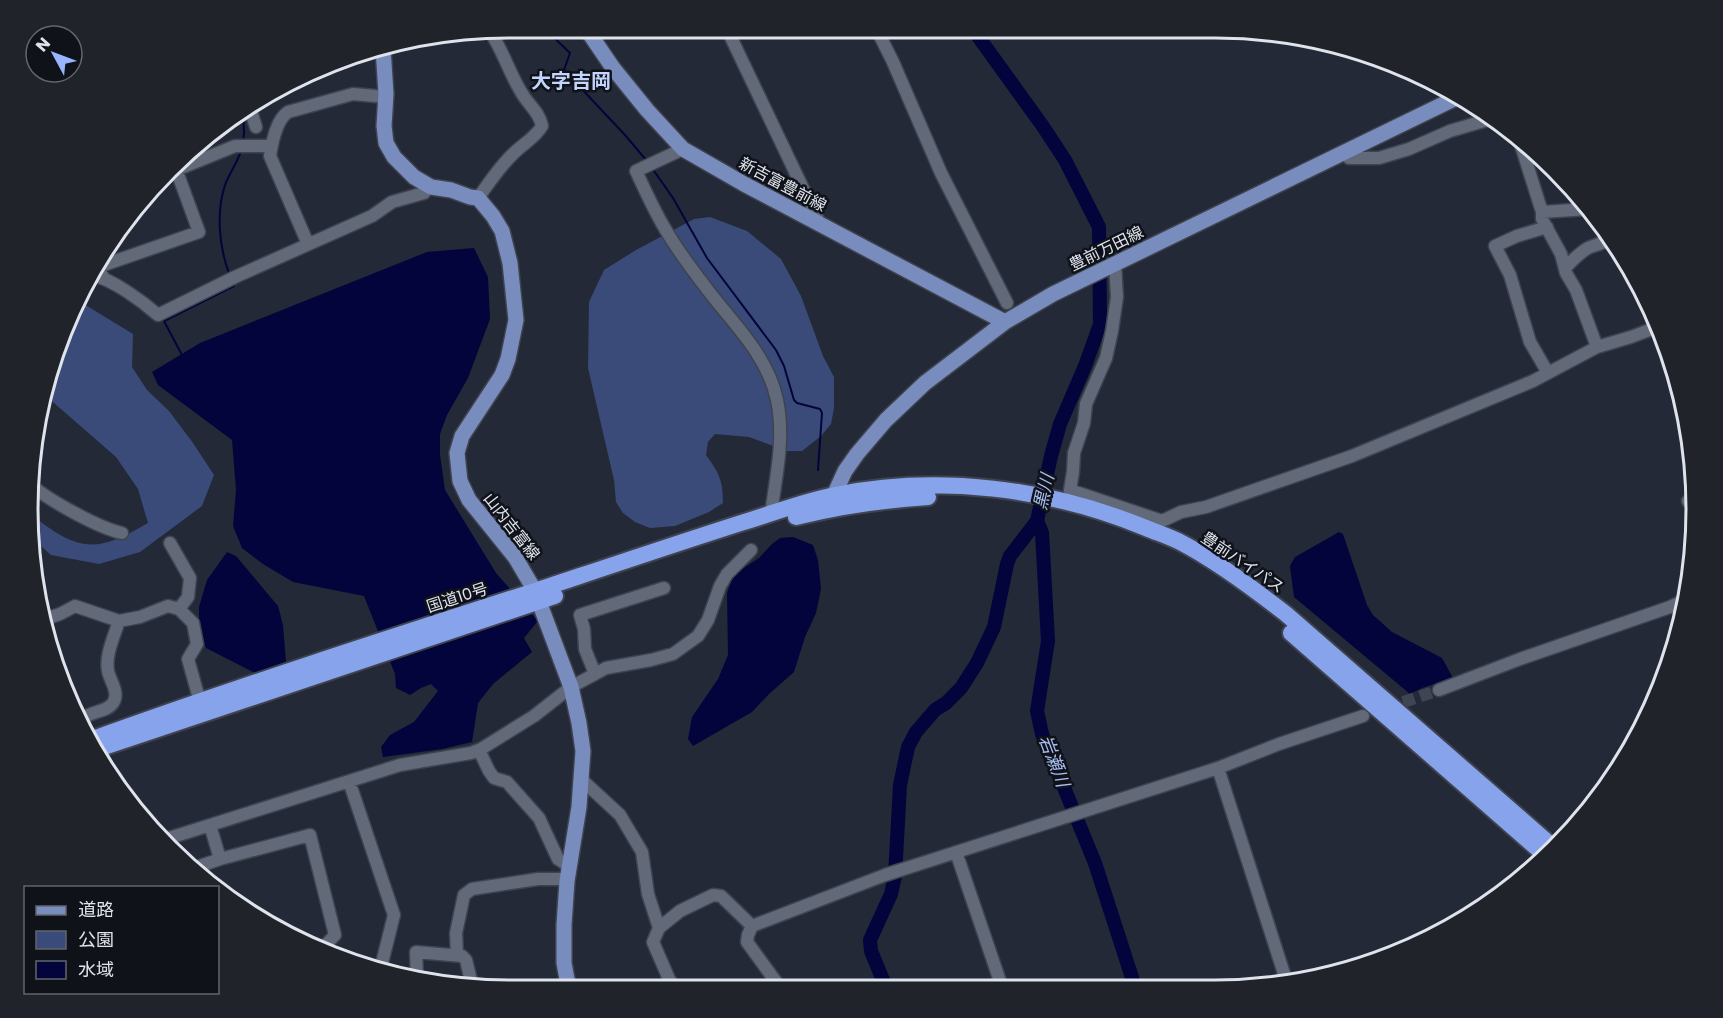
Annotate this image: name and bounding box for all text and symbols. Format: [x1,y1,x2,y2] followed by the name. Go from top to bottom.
[24,24,84,84] north arrow
[30,32,56,57] text: N
[531,67,611,95] district label: 大字吉岡
[735,152,831,217] street label: 新吉富豊前線
[1065,221,1147,276] street label: 豊前万田線
[1027,470,1060,512] water label: 黒川
[478,488,545,565] street label: 山内吉富線
[1197,526,1289,599] street label: 豊前バイパス
[424,577,491,618] street label: 国道10号
[1033,731,1077,792] water label: 岩瀬川
[24,886,219,994] legend
[78,897,114,922] text: 道路
[78,927,114,952] text: 公園
[78,957,114,982] text: 水域

